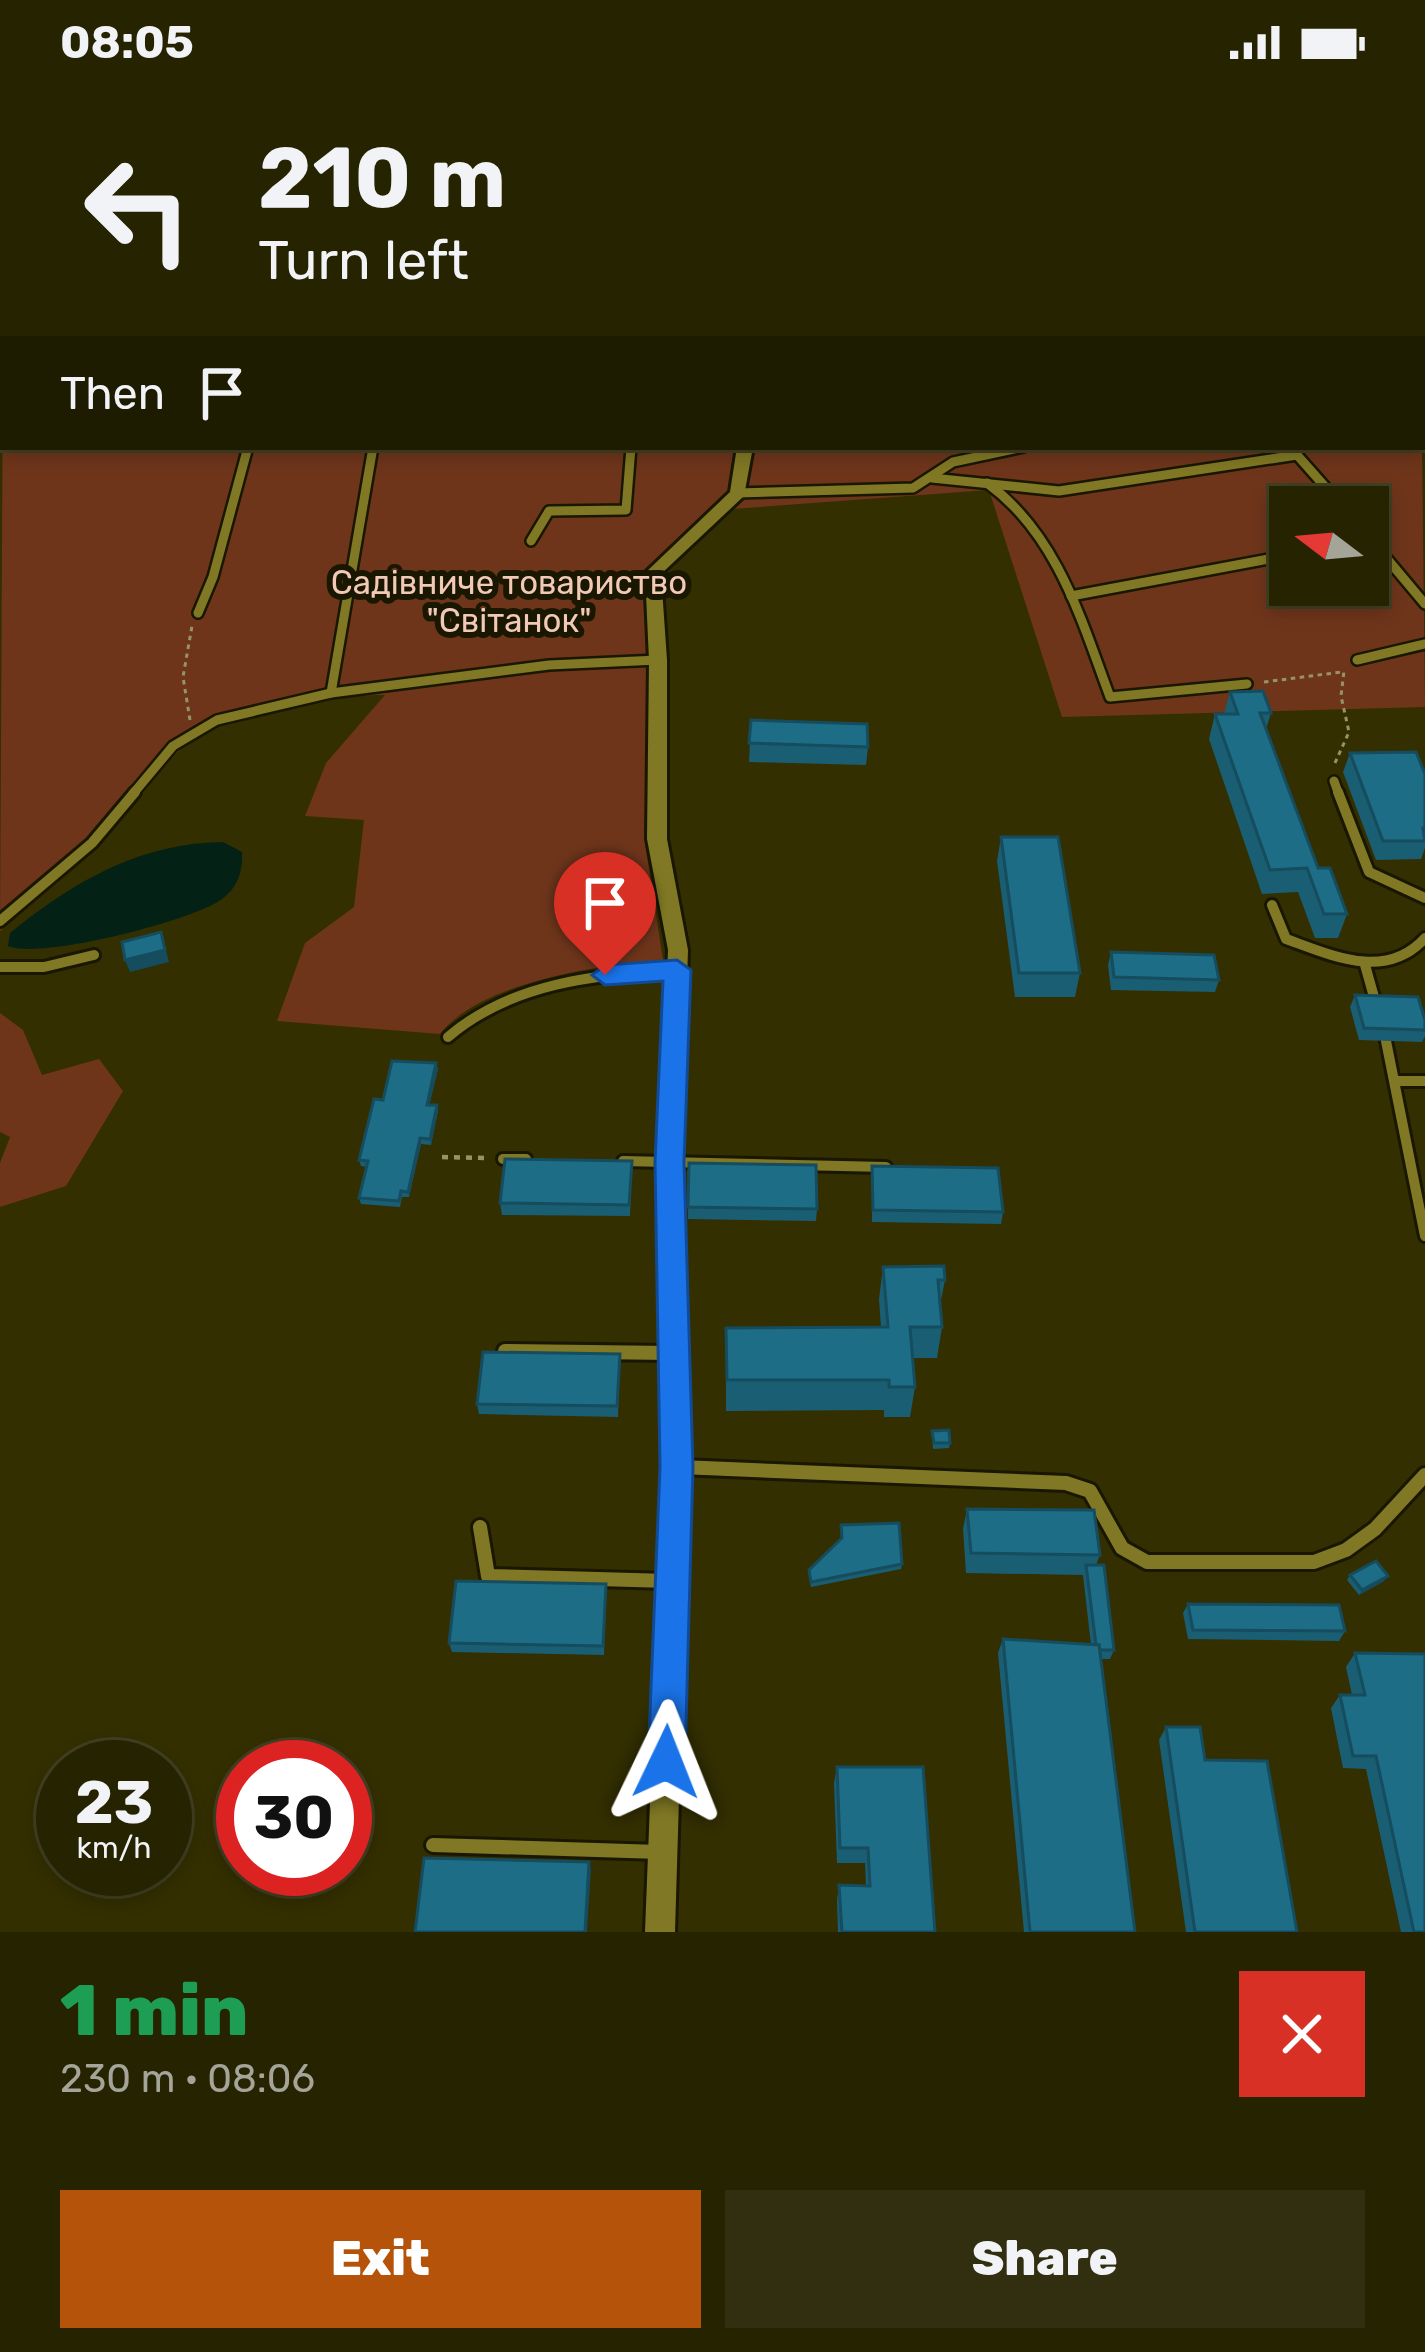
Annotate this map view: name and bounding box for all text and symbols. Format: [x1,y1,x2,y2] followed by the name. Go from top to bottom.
[60,16,194,69] text: 08:05
[258,128,506,228] text: 210 m
[60,132,216,288] icon: left
[258,229,469,293] text: Turn left
[189,360,255,426] icon: arrive
[60,367,165,420] text: Then
[1269,486,1389,606] north arrow
[1269,486,1389,606] map controls
[331,563,687,640] park label: Садівниче товариство "Світанок"
[554,852,656,975] pin
[572,870,638,936] icon: arrive
[603,1699,729,1825] position arrow
[216,1740,372,1896] speed limit sign: 30
[75,1767,153,1838] text: 23
[77,1830,151,1866] text: km/h
[60,1968,248,2053] text: 1 min
[1239,1971,1365,2097] button: close
[60,2056,315,2102] text: 230 m · 08:06
[60,2190,701,2328] button: Exit
[725,2190,1365,2328] button: Share

